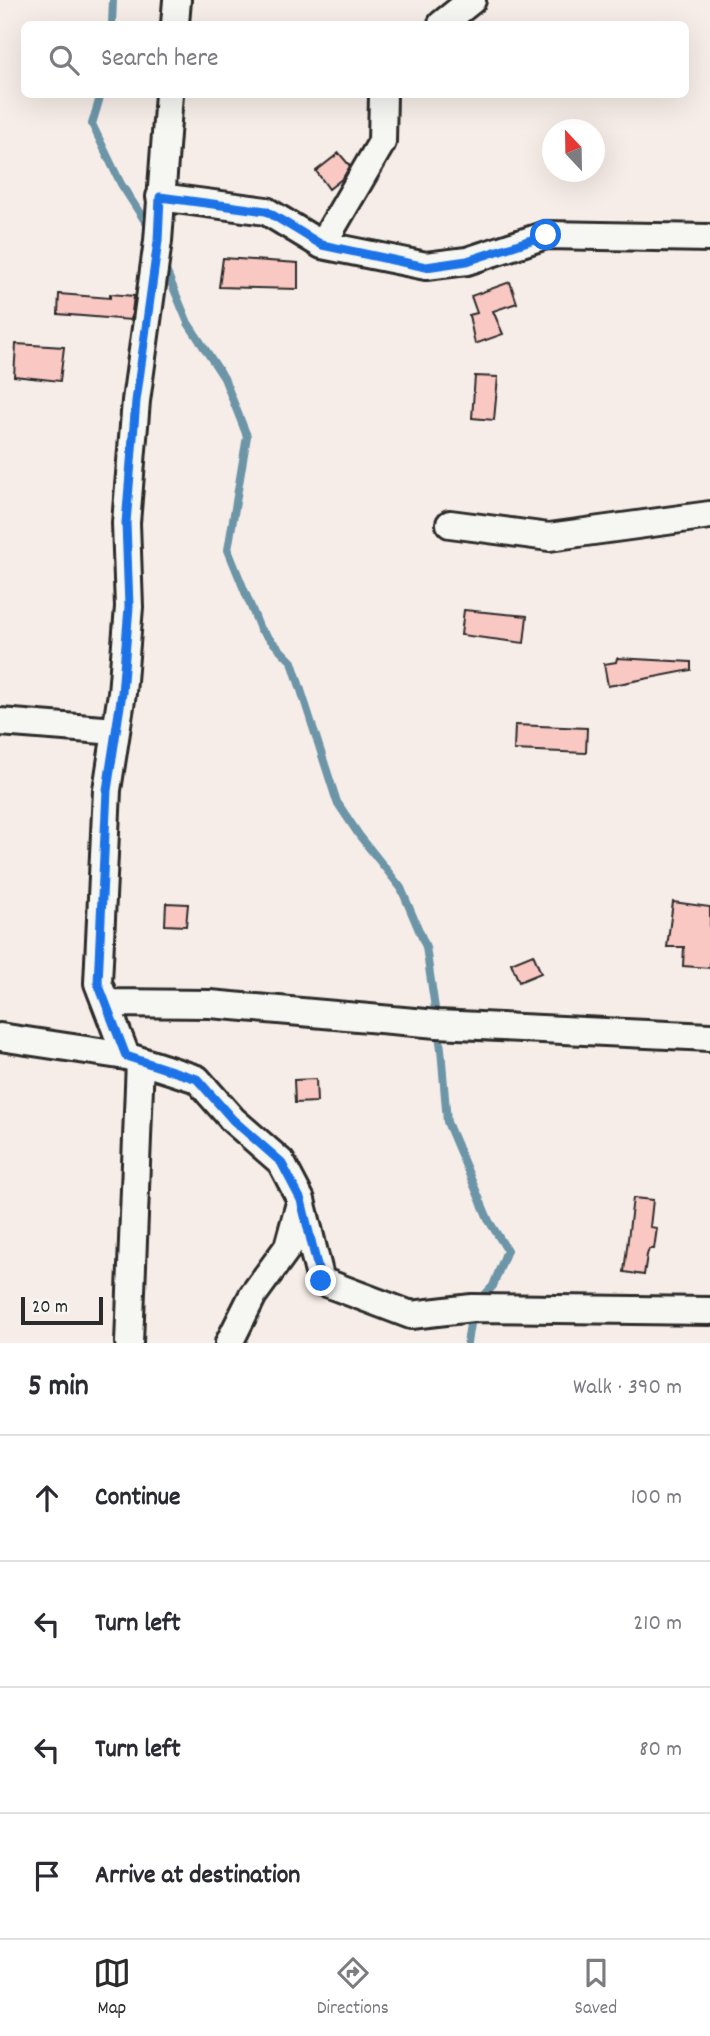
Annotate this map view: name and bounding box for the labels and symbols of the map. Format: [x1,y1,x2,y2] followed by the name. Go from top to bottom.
[542,119,605,182] north arrow
[530,219,561,250] route start
[305,1265,336,1296] route end
[21,1294,103,1326] scale bar

